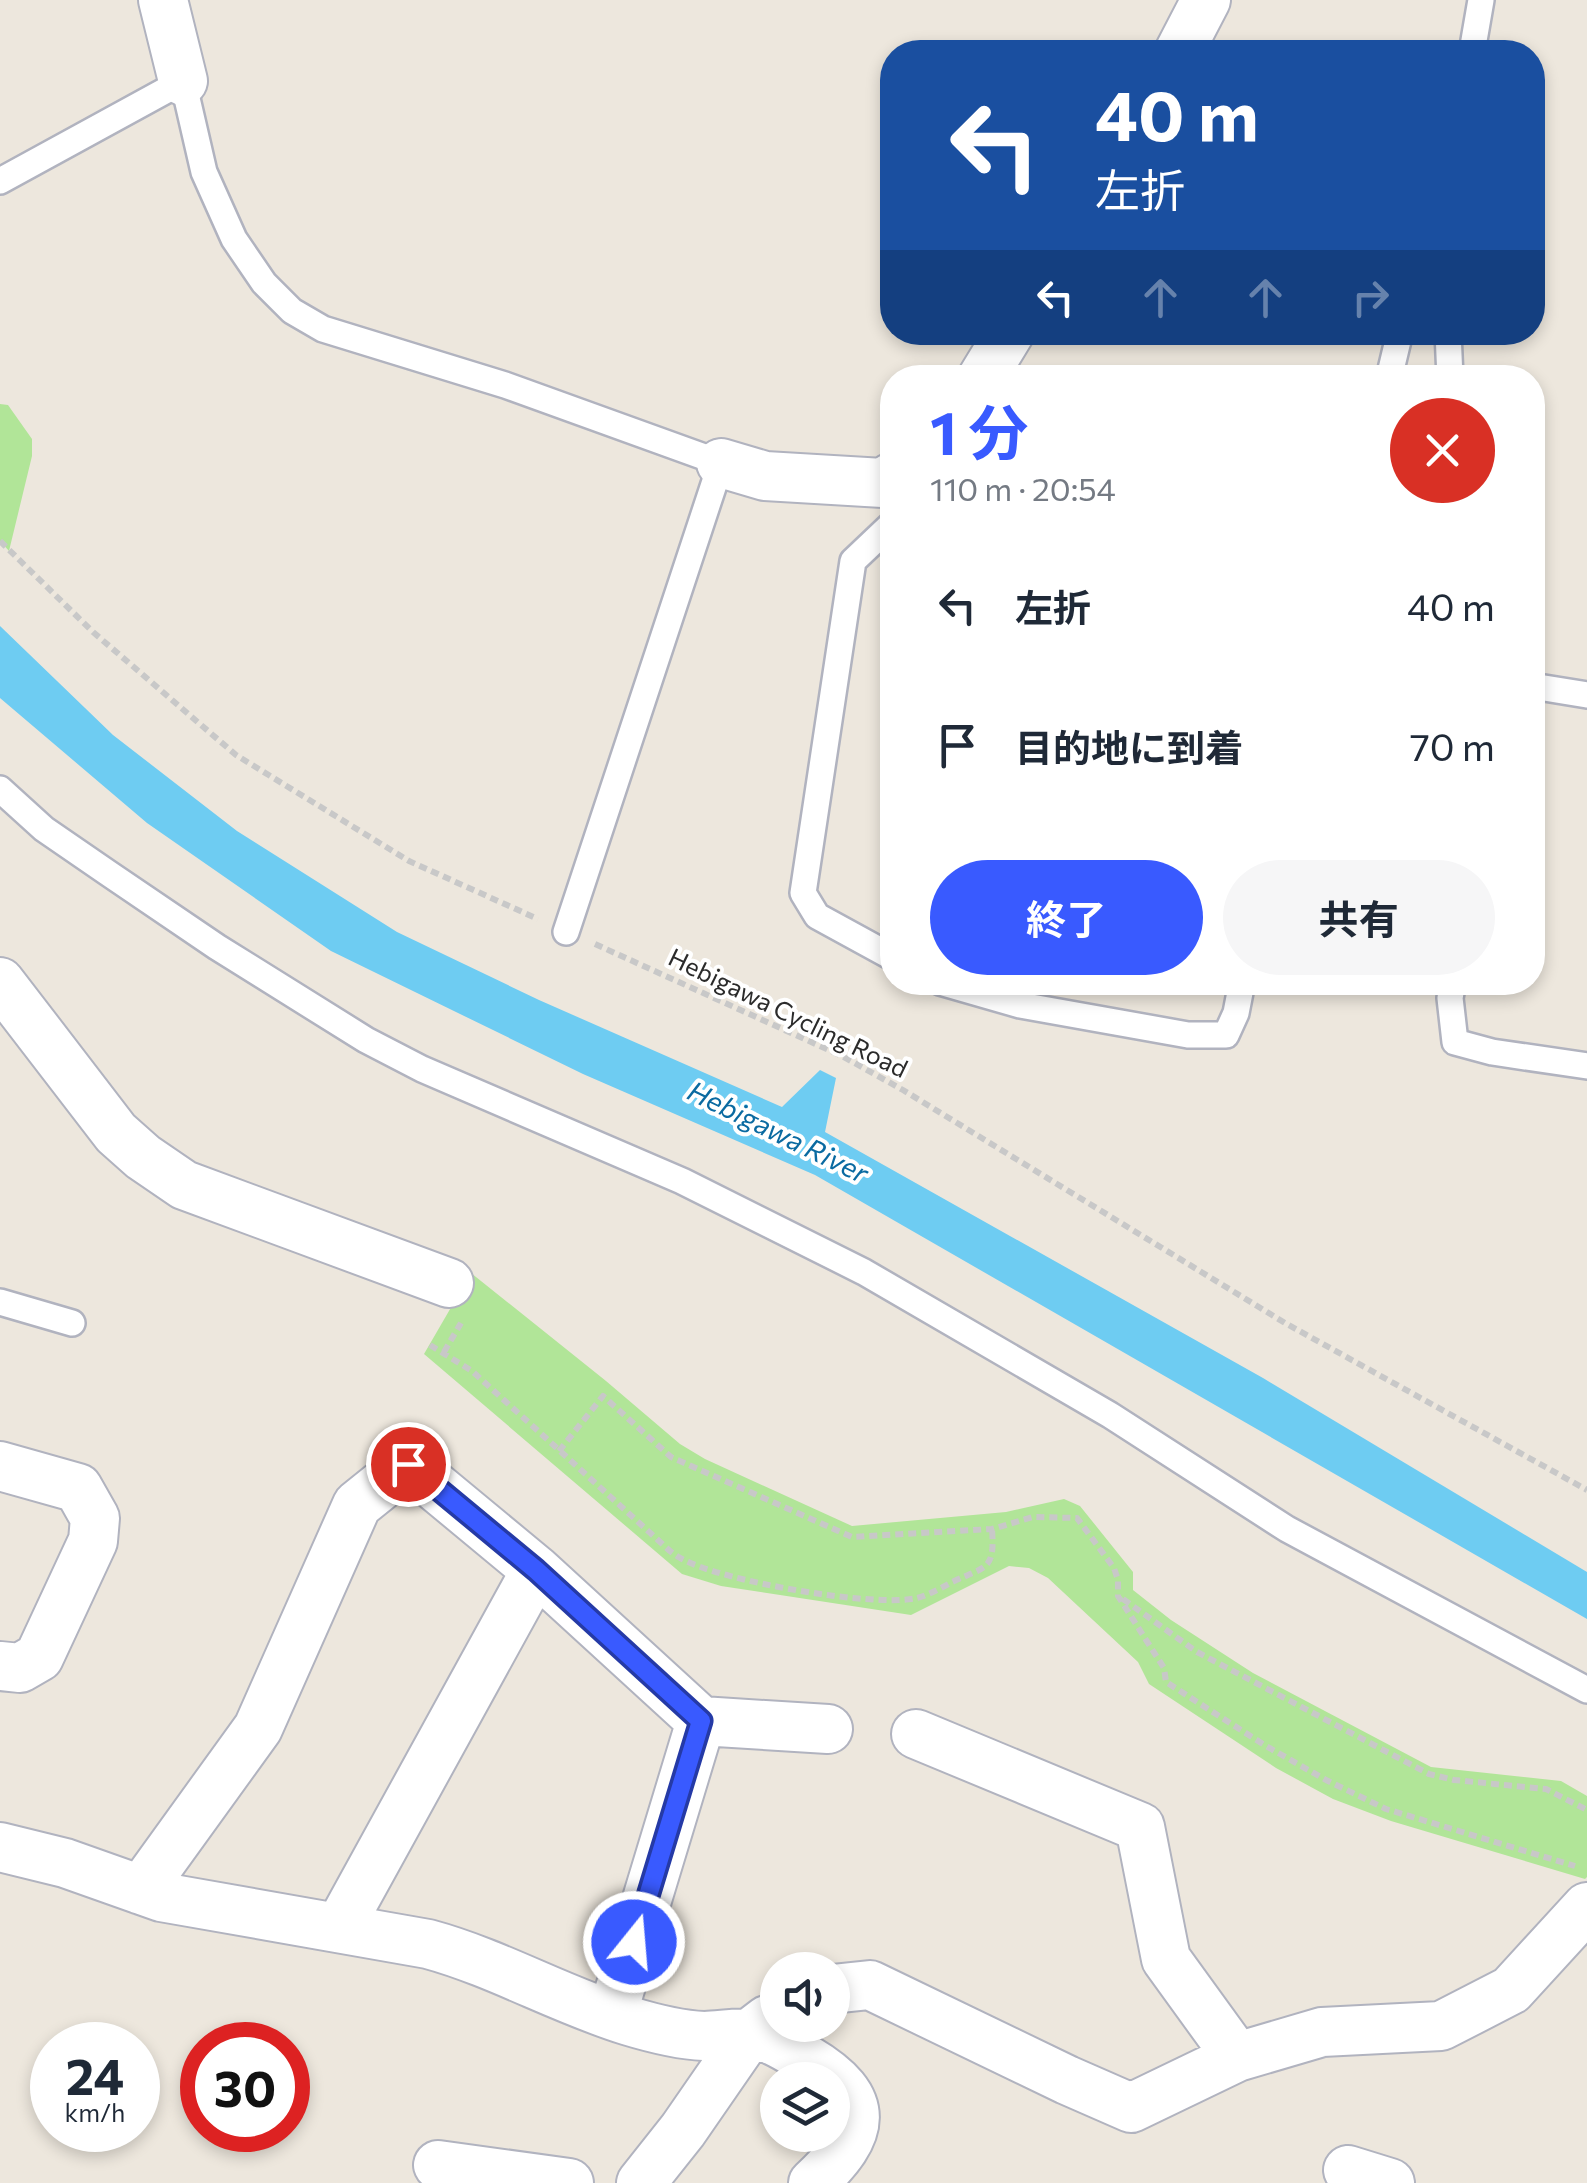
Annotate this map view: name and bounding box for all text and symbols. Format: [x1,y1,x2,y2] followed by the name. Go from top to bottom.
[1095,70,1259,155] text: 40 m
[930,80,1060,210] icon: left
[1095,161,1185,216] text: 左折
[1028,270,1083,325] icon: left
[1133,270,1188,325] icon: ahead
[1238,270,1293,325] icon: ahead
[1343,270,1398,325] icon: right
[930,394,1029,467] text: 1 分
[1390,398,1495,503] button: close
[930,468,1116,508] text: 110 m · 20:54
[930,578,985,633] icon: left
[1407,582,1495,629] text: 40 m
[1015,583,1091,630] text: 左折
[930,718,985,773] icon: arrive
[1410,722,1495,769] text: 70 m
[1015,723,1243,770] text: 目的地に到着
[930,860,1203,975] button: 終了
[1223,860,1495,975] button: 共有
[664,941,913,1083] street label: Hebigawa Cycling Road
[683,1073,875,1190] water label: Hebigawa River
[366,1422,451,1507] pin
[381,1437,436,1492] icon: arrive
[582,1890,686,1994] position arrow
[760,1952,850,2152] map controls
[760,1952,850,2042] button: sound
[180,2022,310,2152] speed limit sign: 30
[66,2044,124,2105] text: 24
[760,2062,850,2152] button: layers
[65,2097,125,2127] text: km/h

